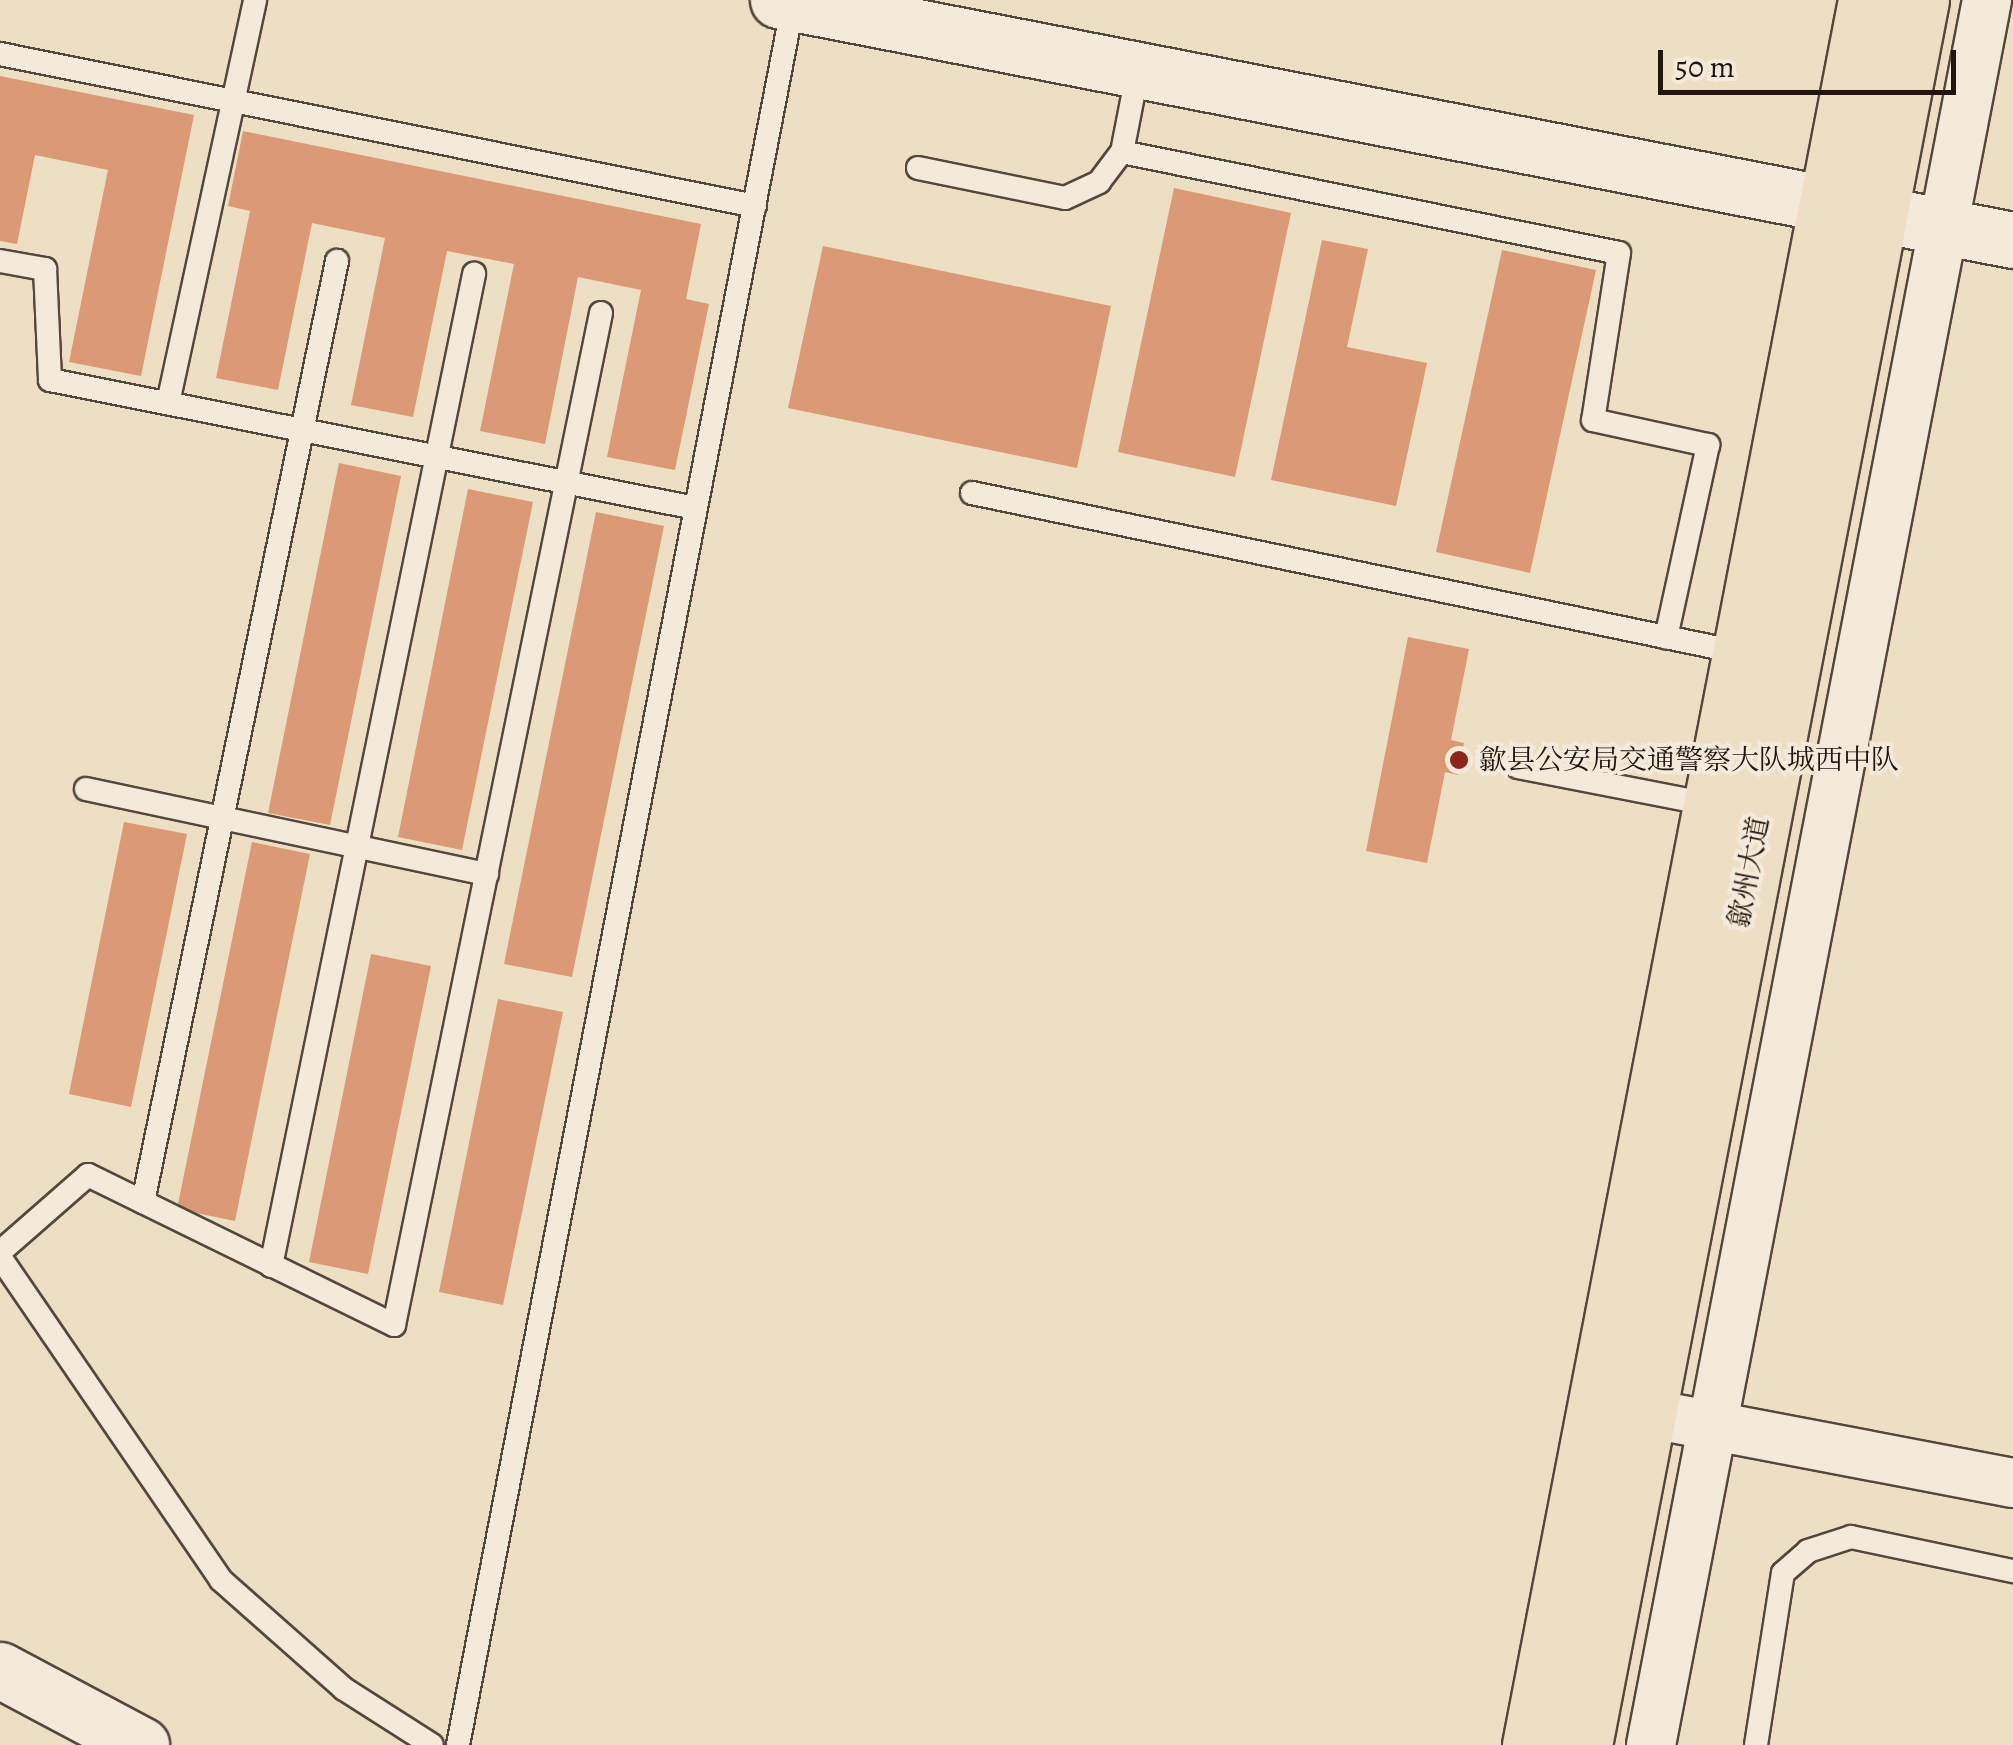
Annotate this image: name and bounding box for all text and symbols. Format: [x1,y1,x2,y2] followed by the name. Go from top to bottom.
[1663,30,1960,92] scale bar
[1675,47,1735,87] text: 50 m
[1479,743,1899,777] place label: 歙县公安局交通警察大队城西中队
[1448,749,1470,771] marker: 歙县公安局交通警察大队城西中队
[1722,814,1776,930] street label: 歙州大道

